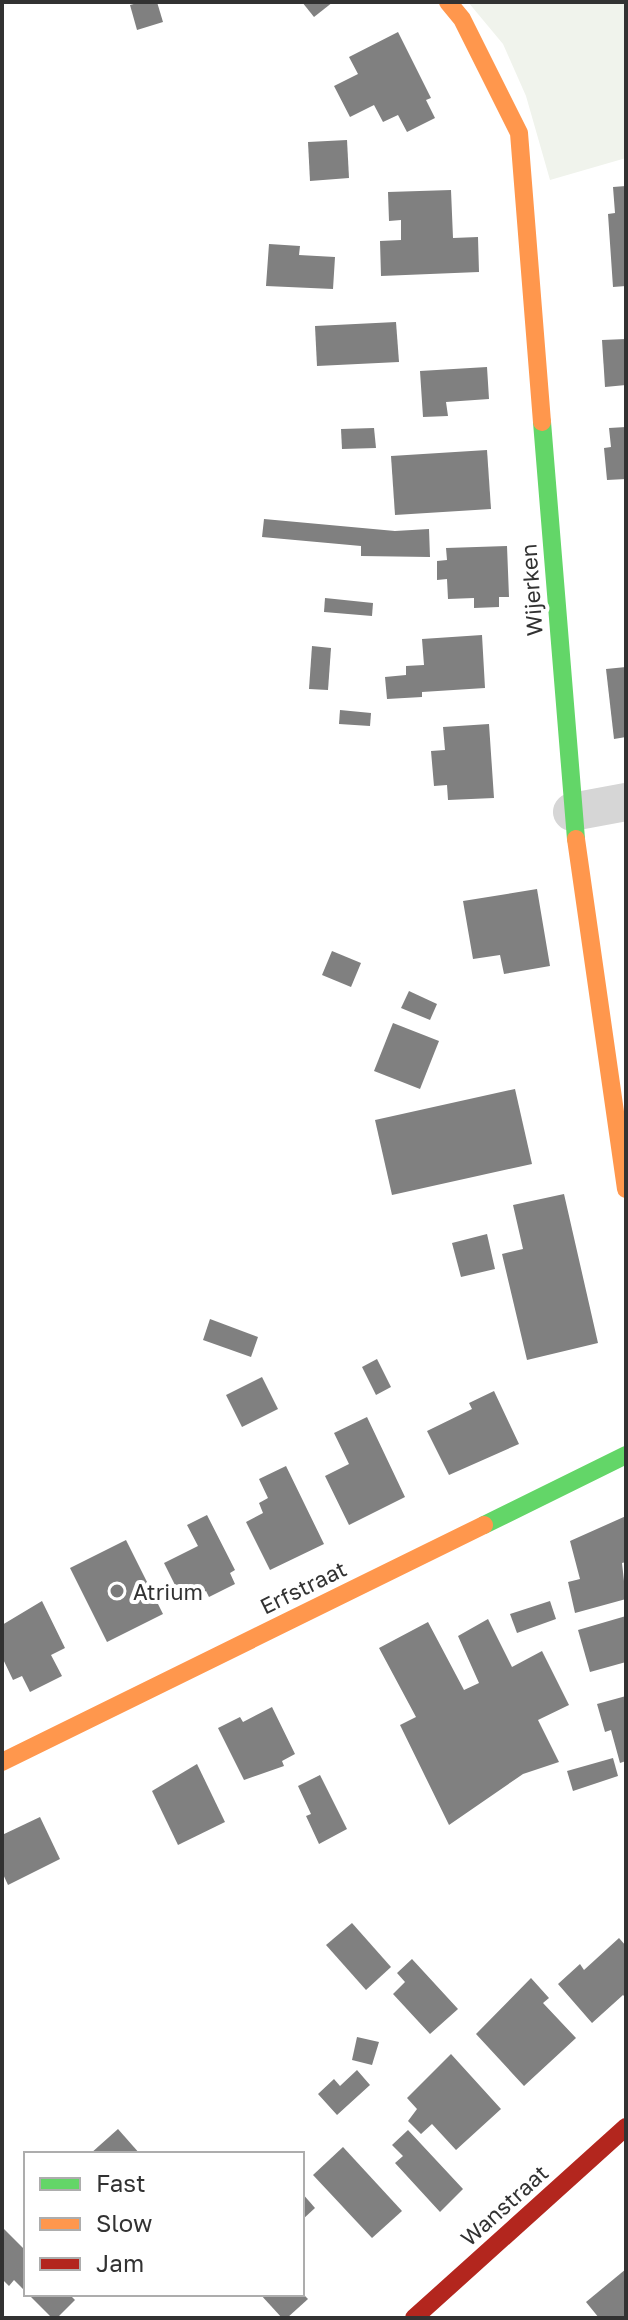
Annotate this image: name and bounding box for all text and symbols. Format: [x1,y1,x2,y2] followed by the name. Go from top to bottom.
[514,543,548,637] street label: Wijerken
[255,1555,351,1619] street label: Erfstraat
[133,1578,203,1605] place label: Atrium
[108,1582,126,1600] marker: Atrium
[24,2152,304,2296] legend
[455,2159,553,2251] street label: Wanstraat
[96,2168,146,2197] text: Fast
[96,2208,152,2237] text: Slow
[96,2248,144,2277] text: Jam

